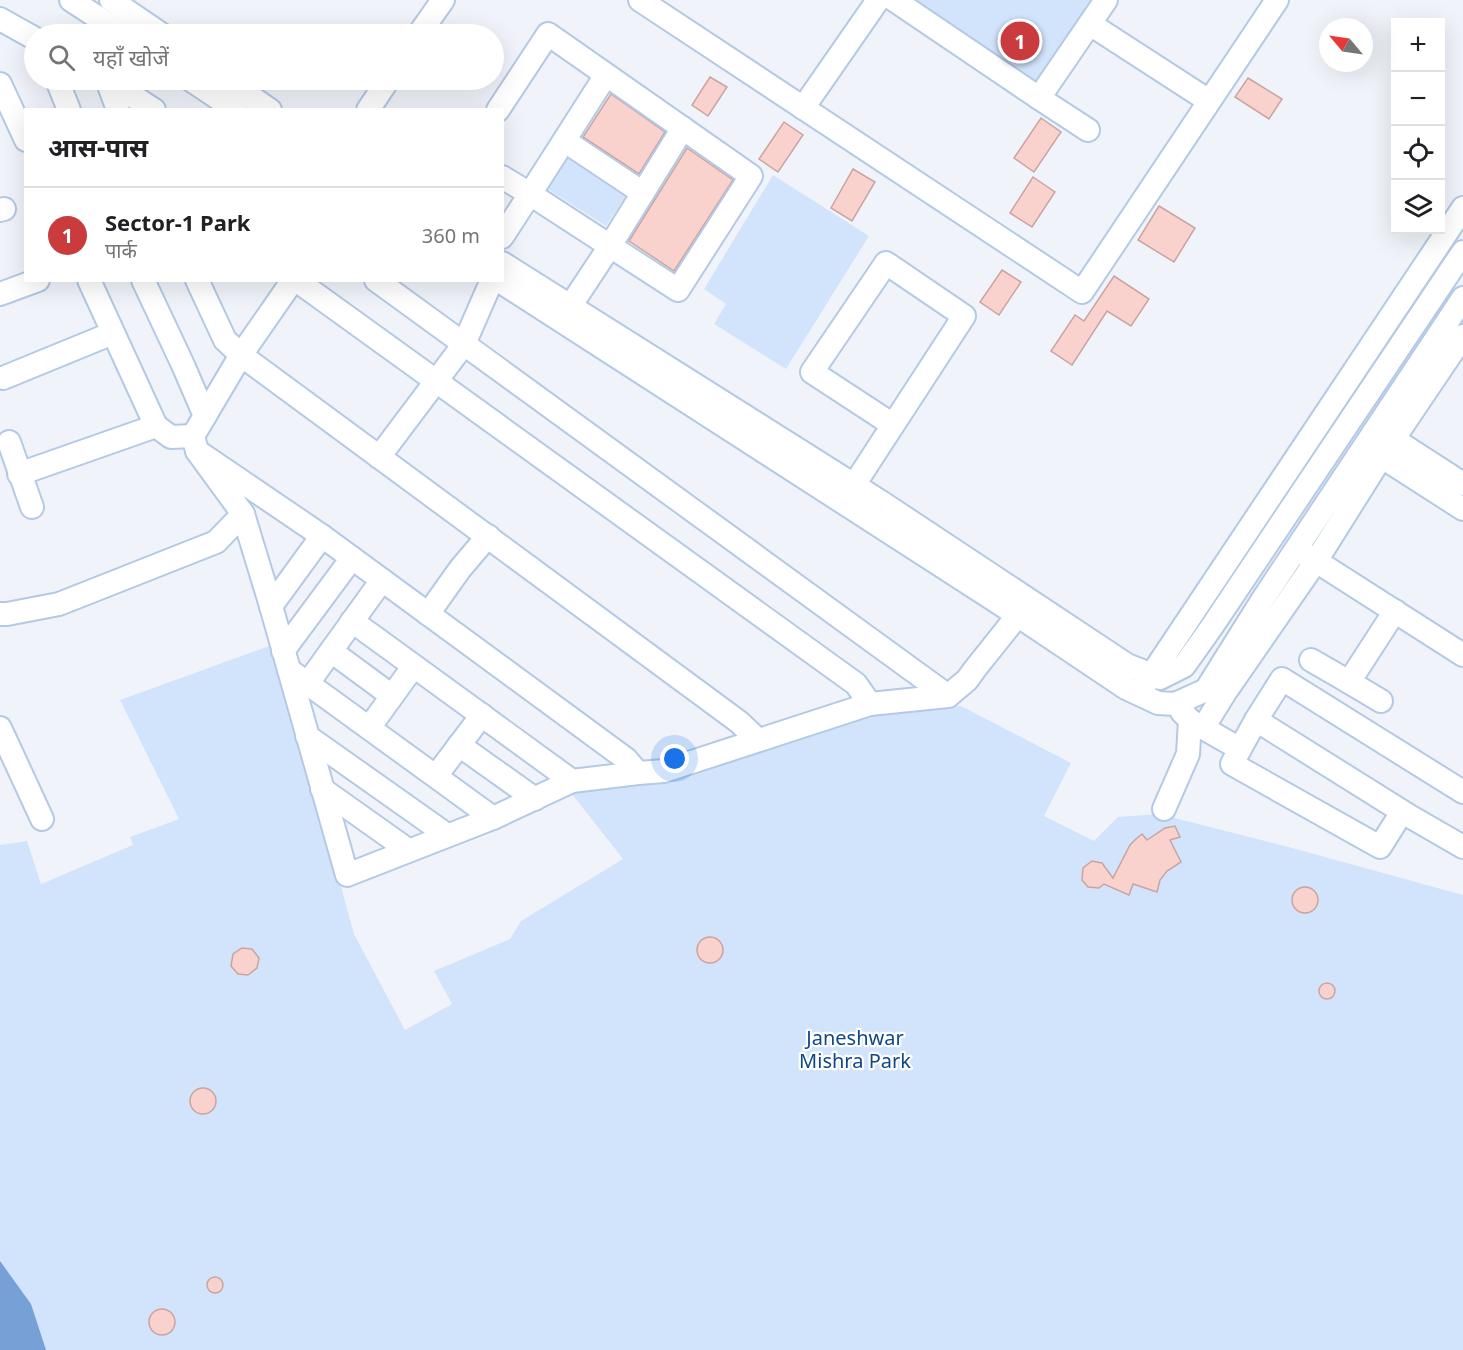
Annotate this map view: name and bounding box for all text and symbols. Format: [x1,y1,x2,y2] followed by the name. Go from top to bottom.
[1000,18,1040,63] pin: 1
[1319,18,1373,72] north arrow
[1391,18,1445,234] map controls
[1391,18,1445,72] button: +
[24,24,504,90] search box
[45,41,78,74] icon: search
[93,42,169,72] text: यहाँ खोजें
[1391,72,1445,126] button: −
[1391,126,1445,180] button: locate
[48,129,148,165] text: आस-पास
[1391,180,1445,234] button: layers
[105,207,250,237] text: Sector-1 Park
[62,222,73,249] text: 1
[422,222,480,249] text: 360 m
[105,237,137,264] text: पार्क
[660,744,689,773] your location
[799,1024,911,1074] park label: Janeshwar Mishra Park

